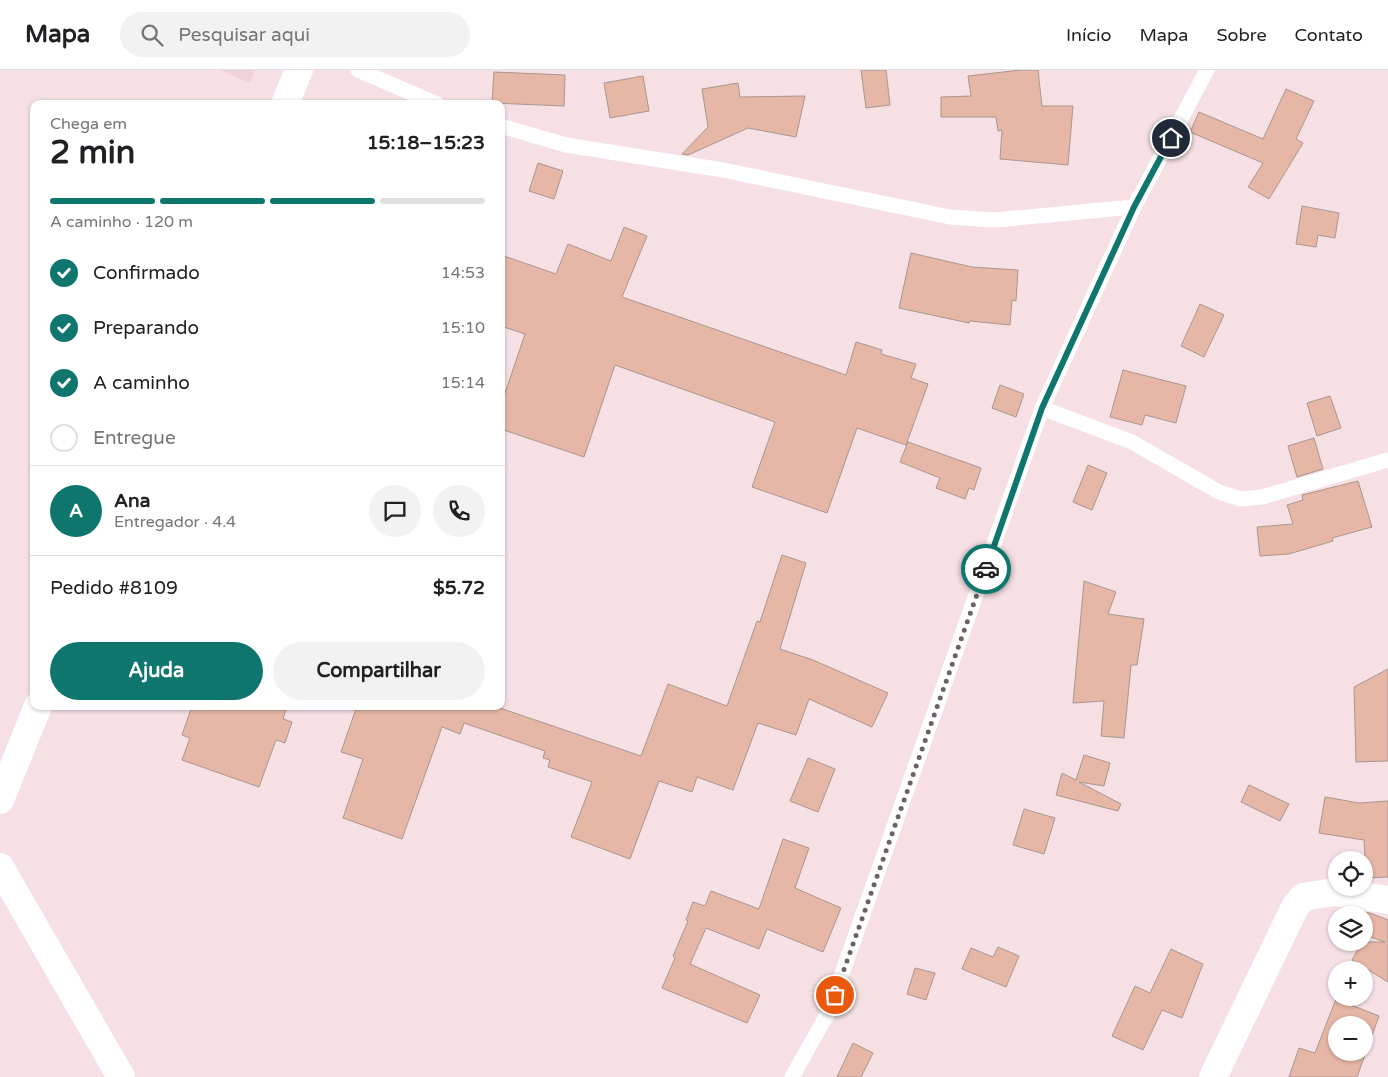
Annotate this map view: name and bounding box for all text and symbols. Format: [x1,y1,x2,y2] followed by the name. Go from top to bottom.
[120,12,470,57] search box
[25,20,90,49] text: Mapa
[138,21,166,49] icon: search
[178,24,310,46] text: Pesquisar aqui
[1066,24,1111,46] text: Início
[1139,24,1188,46] text: Mapa
[1216,24,1267,46] text: Sobre
[1295,24,1363,46] text: Contato
[50,114,127,134] text: Chega em
[1150,117,1192,159] pin
[1157,124,1185,152] icon: home
[367,132,485,154] text: 15:18–15:23
[50,134,135,172] text: 2 min
[50,212,193,232] text: A caminho · 120 m
[50,259,78,287] icon: check
[93,262,200,284] text: Confirmado
[441,263,485,283] text: 14:53
[50,314,78,342] icon: check
[93,317,199,339] text: Preparando
[441,318,485,338] text: 15:10
[50,369,78,397] icon: check
[93,372,190,394] text: A caminho
[441,373,485,393] text: 15:14
[93,427,176,449] text: Entregue
[369,485,421,537] button: chat
[433,485,485,537] button: phone
[114,490,150,512] text: Ana
[69,500,83,522] text: A
[114,512,236,532] text: Entregador · 4.4
[961,544,1011,594] courier
[972,555,1000,583] icon: car
[50,577,178,599] text: Pedido #8109
[433,577,485,599] text: $5.72
[50,642,263,700] button: Ajuda
[273,642,485,700] button: Compartilhar
[1328,851,1373,1061] map controls
[1328,851,1373,896] button: locate
[1328,906,1373,951] button: layers
[1328,961,1373,1006] button: +
[814,974,856,1016] pin
[821,981,849,1009] icon: bag
[1328,1016,1373,1061] button: −

